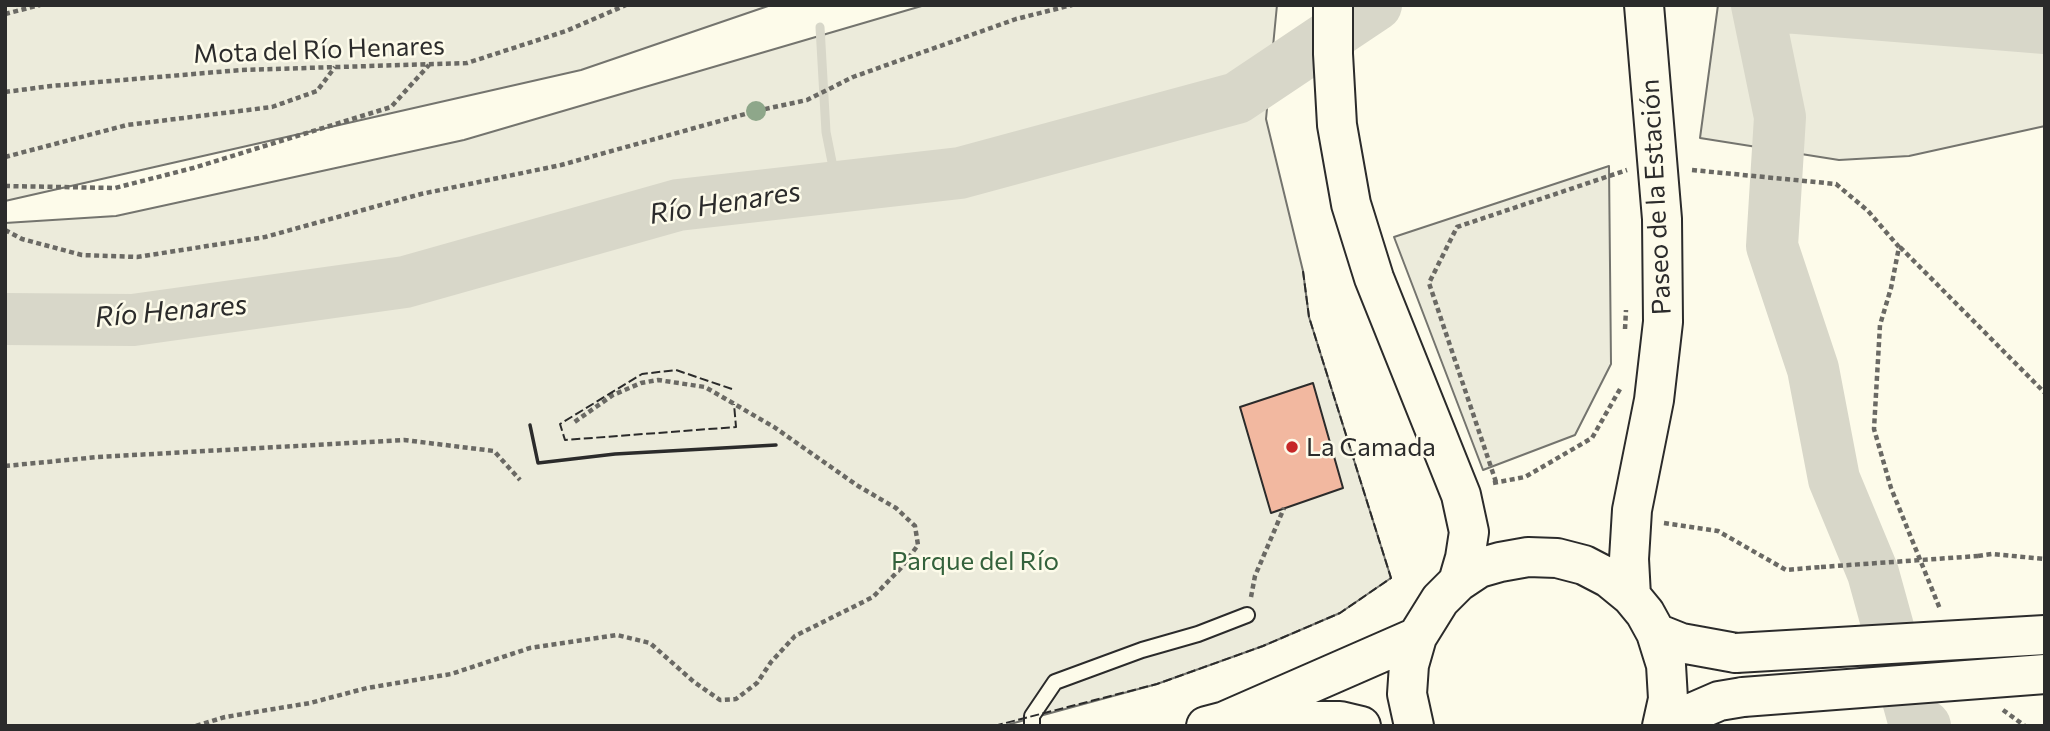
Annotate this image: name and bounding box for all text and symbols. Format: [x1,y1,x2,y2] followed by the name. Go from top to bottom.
[193,30,445,70] street label: Mota del Río Henares
[1634,78,1678,316] street label: Paseo de la Estación
[647,174,803,232] water label: Río Henares
[93,288,249,334] water label: Río Henares
[1306,431,1436,463] place label: La Camada
[1284,439,1300,455] marker: La Camada
[891,545,1059,577] park label: Parque del Río

